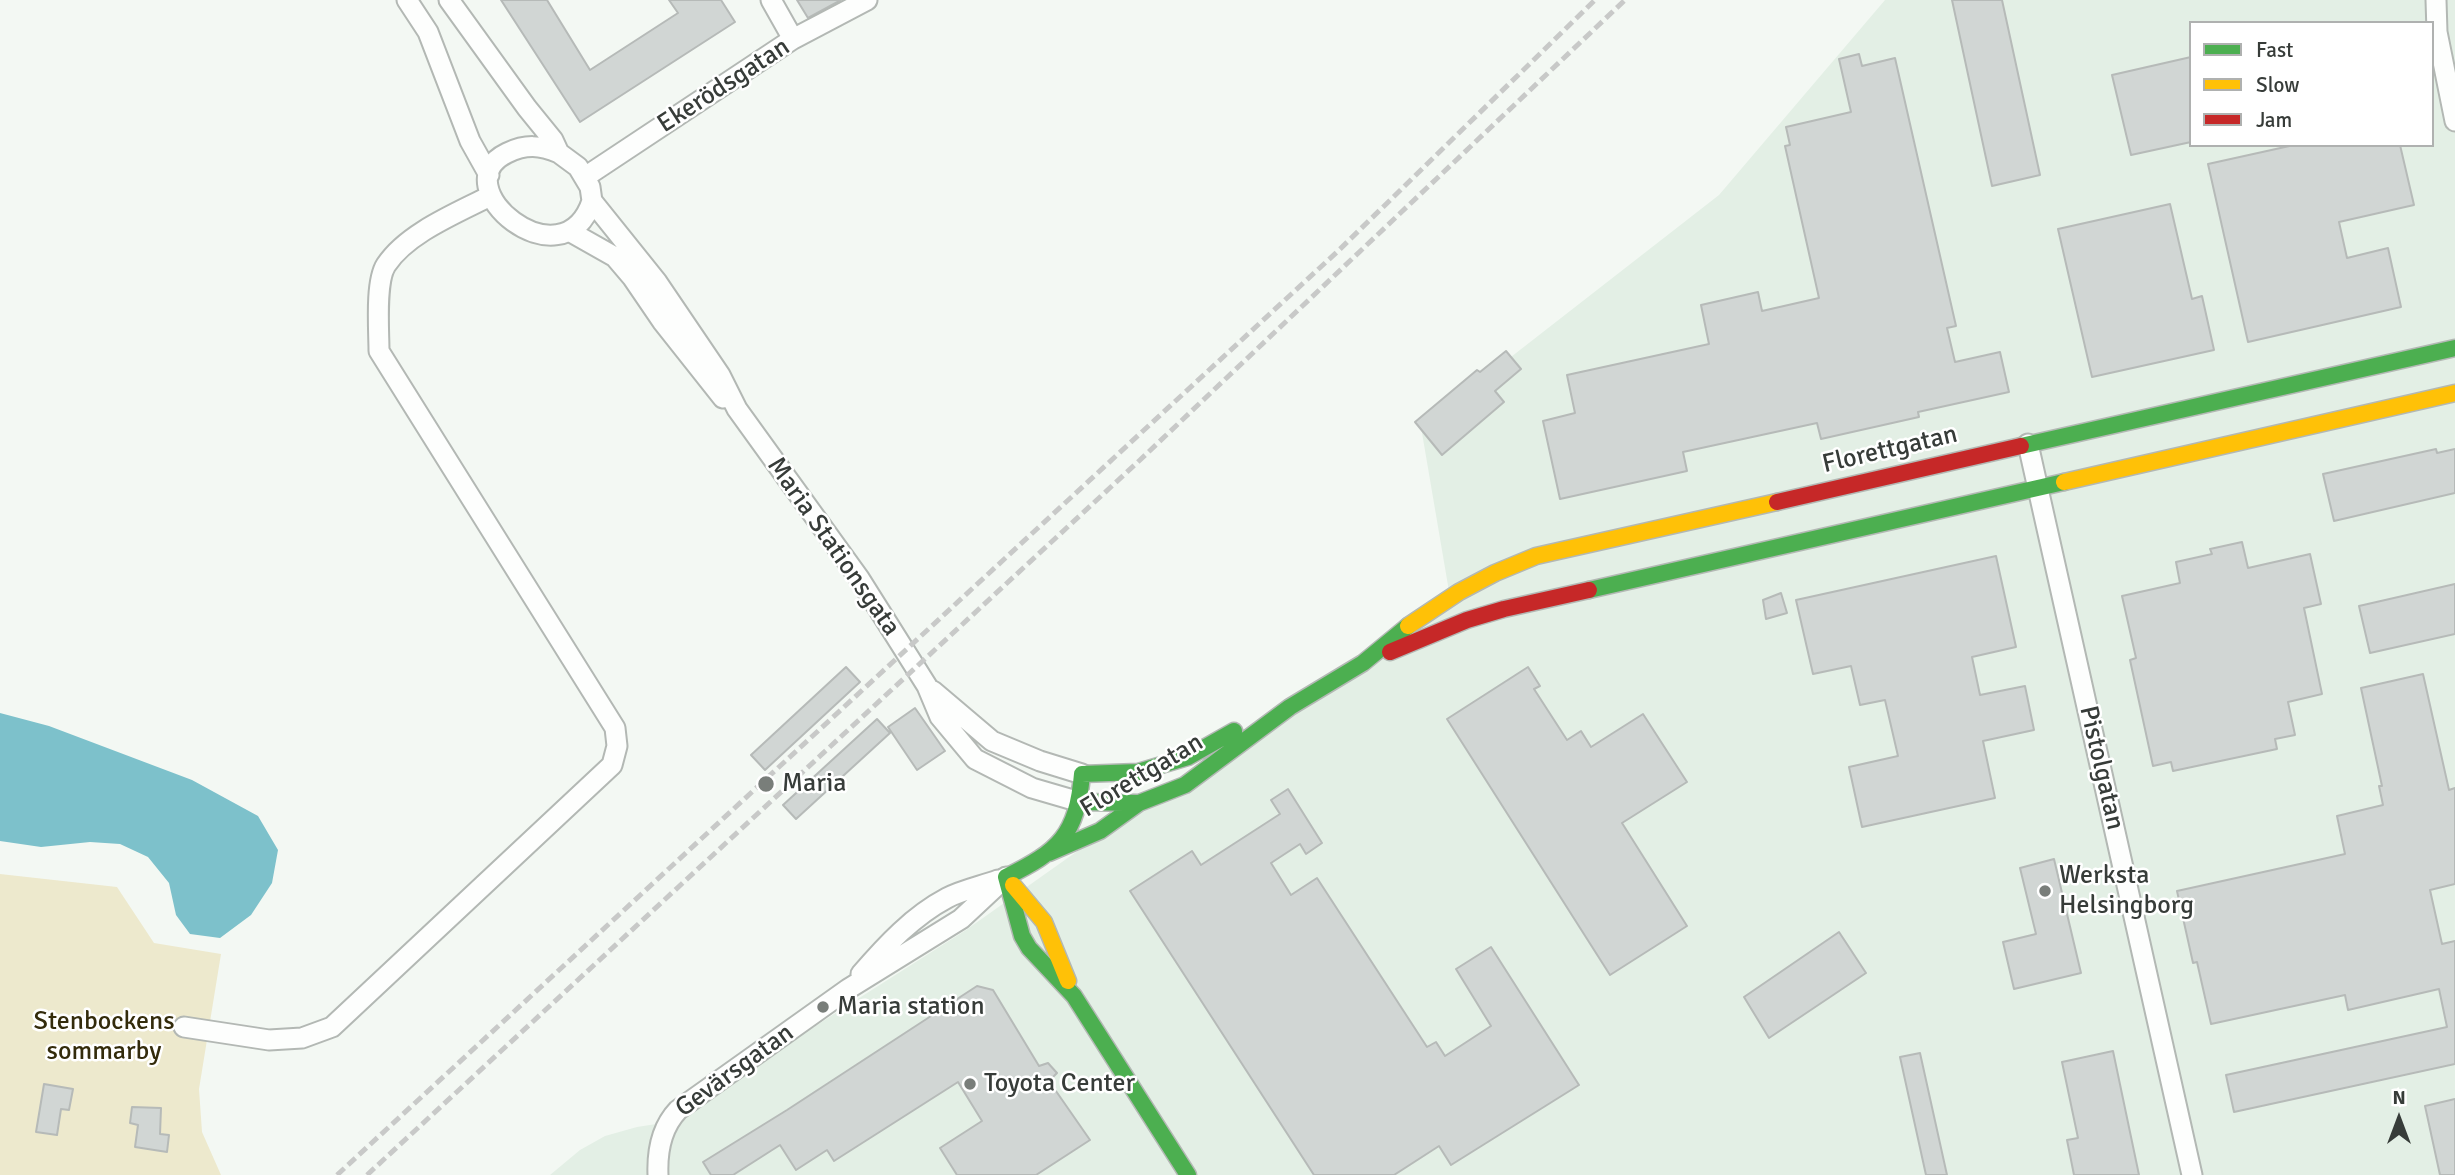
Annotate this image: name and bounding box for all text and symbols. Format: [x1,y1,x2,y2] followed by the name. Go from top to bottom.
[2189,21,2434,147] legend
[652,32,796,140] street label: Ekerödsgatan
[2256,37,2293,63] text: Fast
[2256,72,2300,98] text: Slow
[2256,107,2292,133] text: Jam
[1819,419,1961,481] street label: Florettgatan
[760,452,906,642] street label: Maria Stationsgata
[2072,703,2130,833] street label: Pistolgatan
[1075,727,1209,825] street label: Florettgatan
[782,768,846,800] place label: Maria
[756,774,776,794] marker: Maria
[2059,860,2194,922] place label: Werksta Helsingborg
[2037,883,2053,899] marker: Werksta Helsingborg
[837,991,985,1023] place label: Maria station
[815,999,831,1015] marker: Maria station
[33,1006,175,1068] park label: Stenbockens sommarby
[670,1018,800,1124] street label: Gevärsgatan
[984,1068,1135,1100] place label: Toyota Center
[962,1076,978,1092] marker: Toyota Center
[2364,1084,2434,1154] north arrow
[2392,1086,2406,1110] text: N

